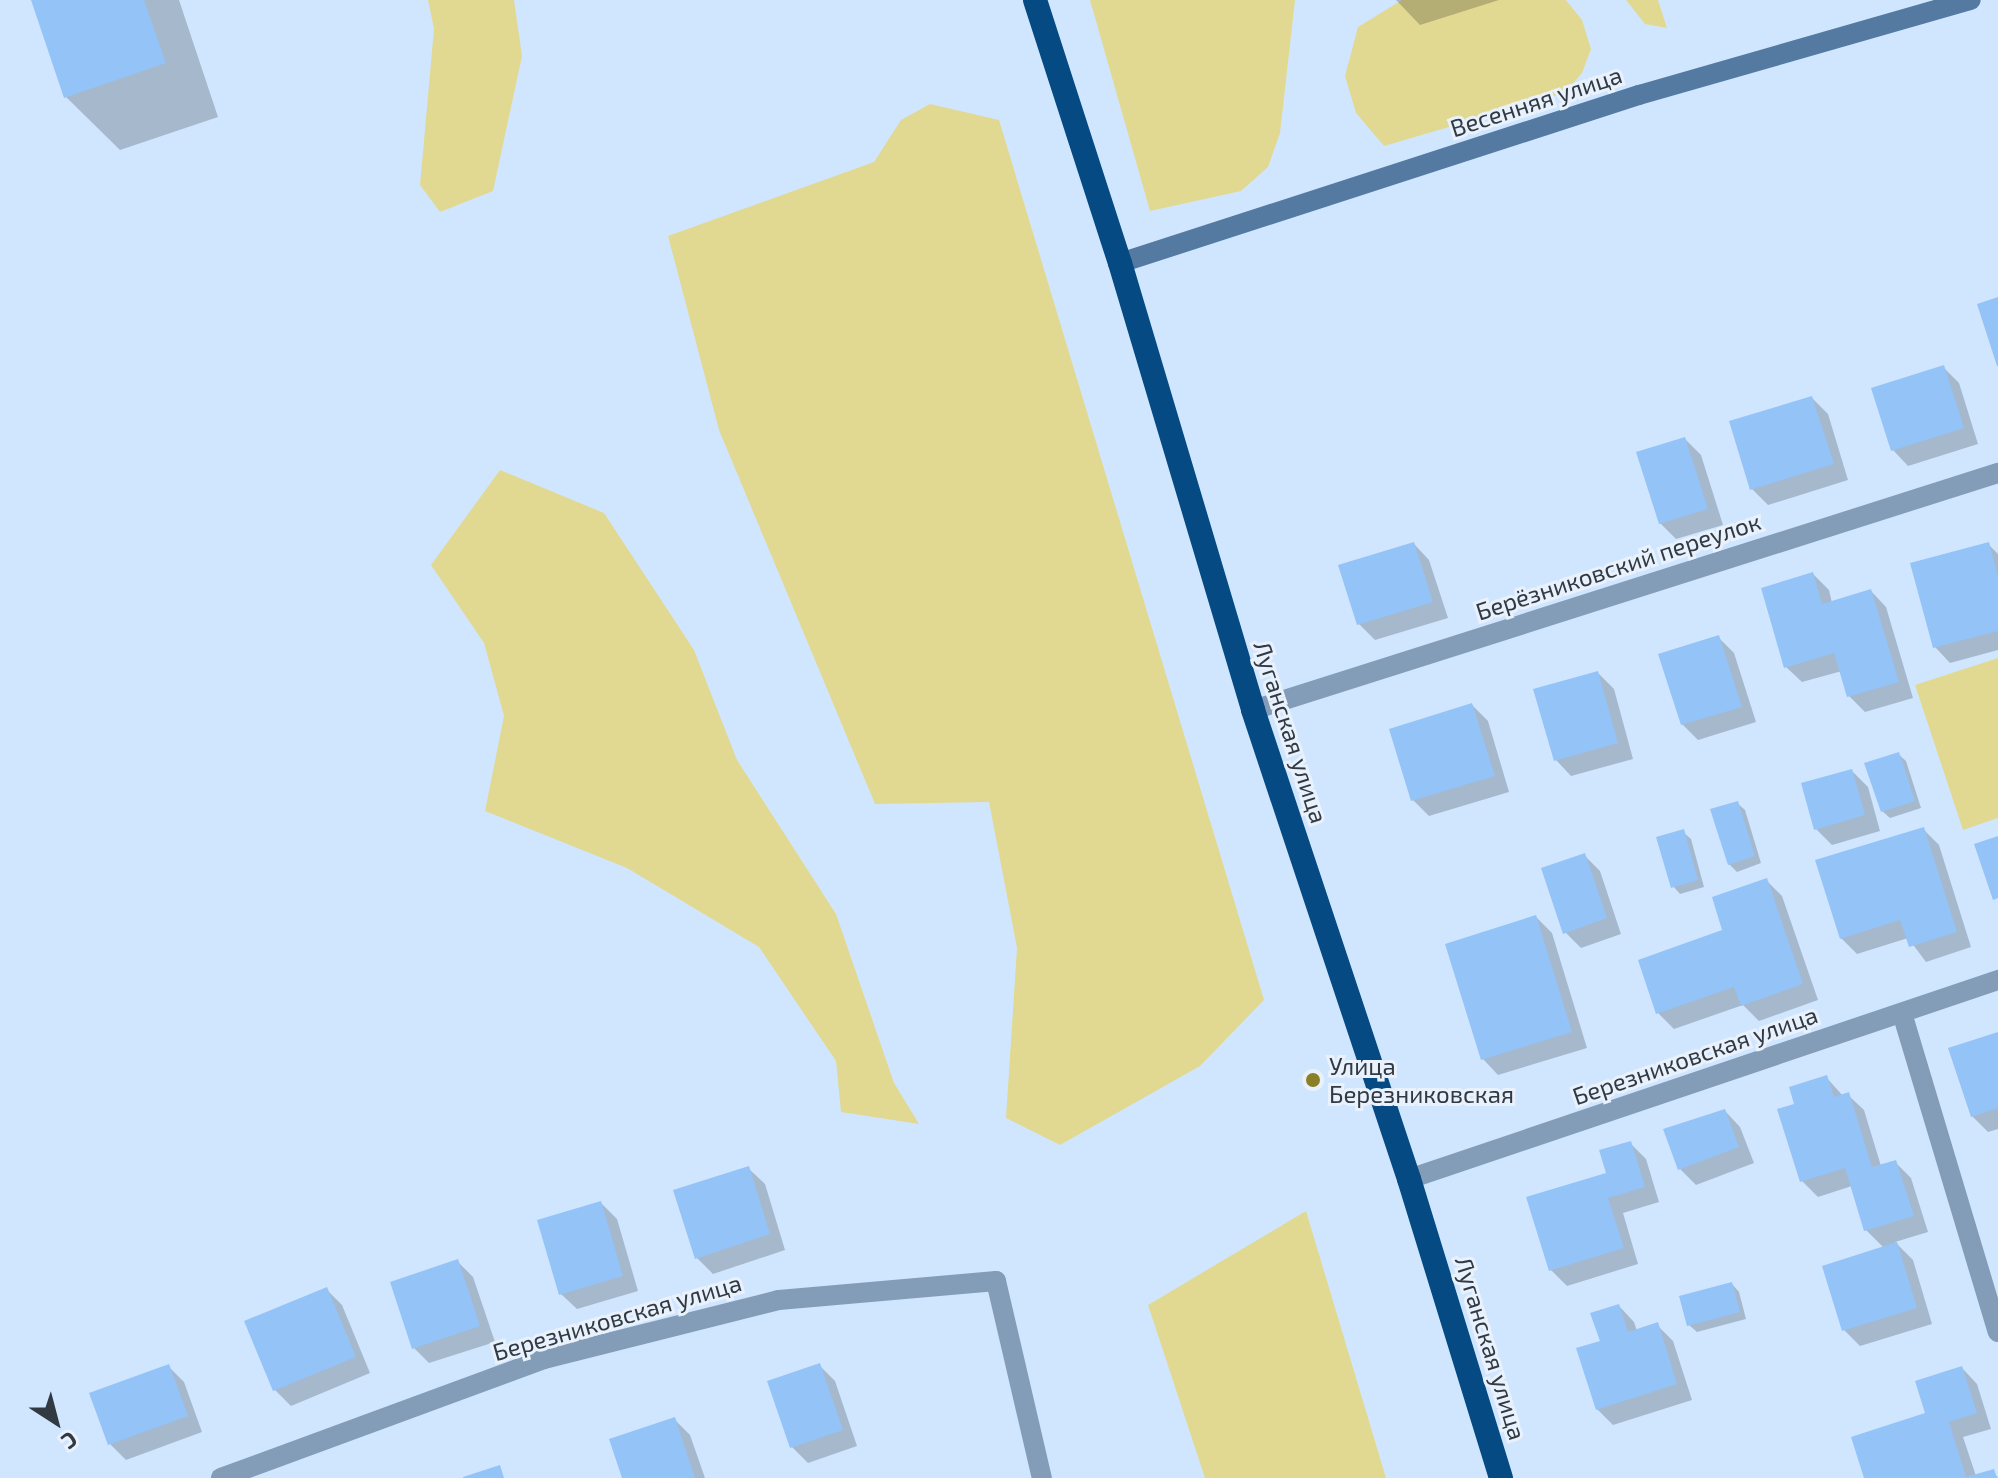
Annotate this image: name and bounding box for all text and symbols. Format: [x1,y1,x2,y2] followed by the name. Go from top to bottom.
[1447,60,1625,142] street label: Весенняя улица
[1472,506,1764,626] street label: Берёзниковский переулок
[1248,637,1334,827] street label: Луганская улица
[1569,999,1821,1111] street label: Березниковская улица
[1329,1052,1514,1108] place label: Улица Березниковская
[1304,1071,1322,1089] marker: Улица Березниковская
[1449,1253,1533,1443] street label: Луганская улица
[489,1268,745,1366] street label: Березниковская улица
[16,1382,96,1462] north arrow
[57,1427,83,1456] text: С

